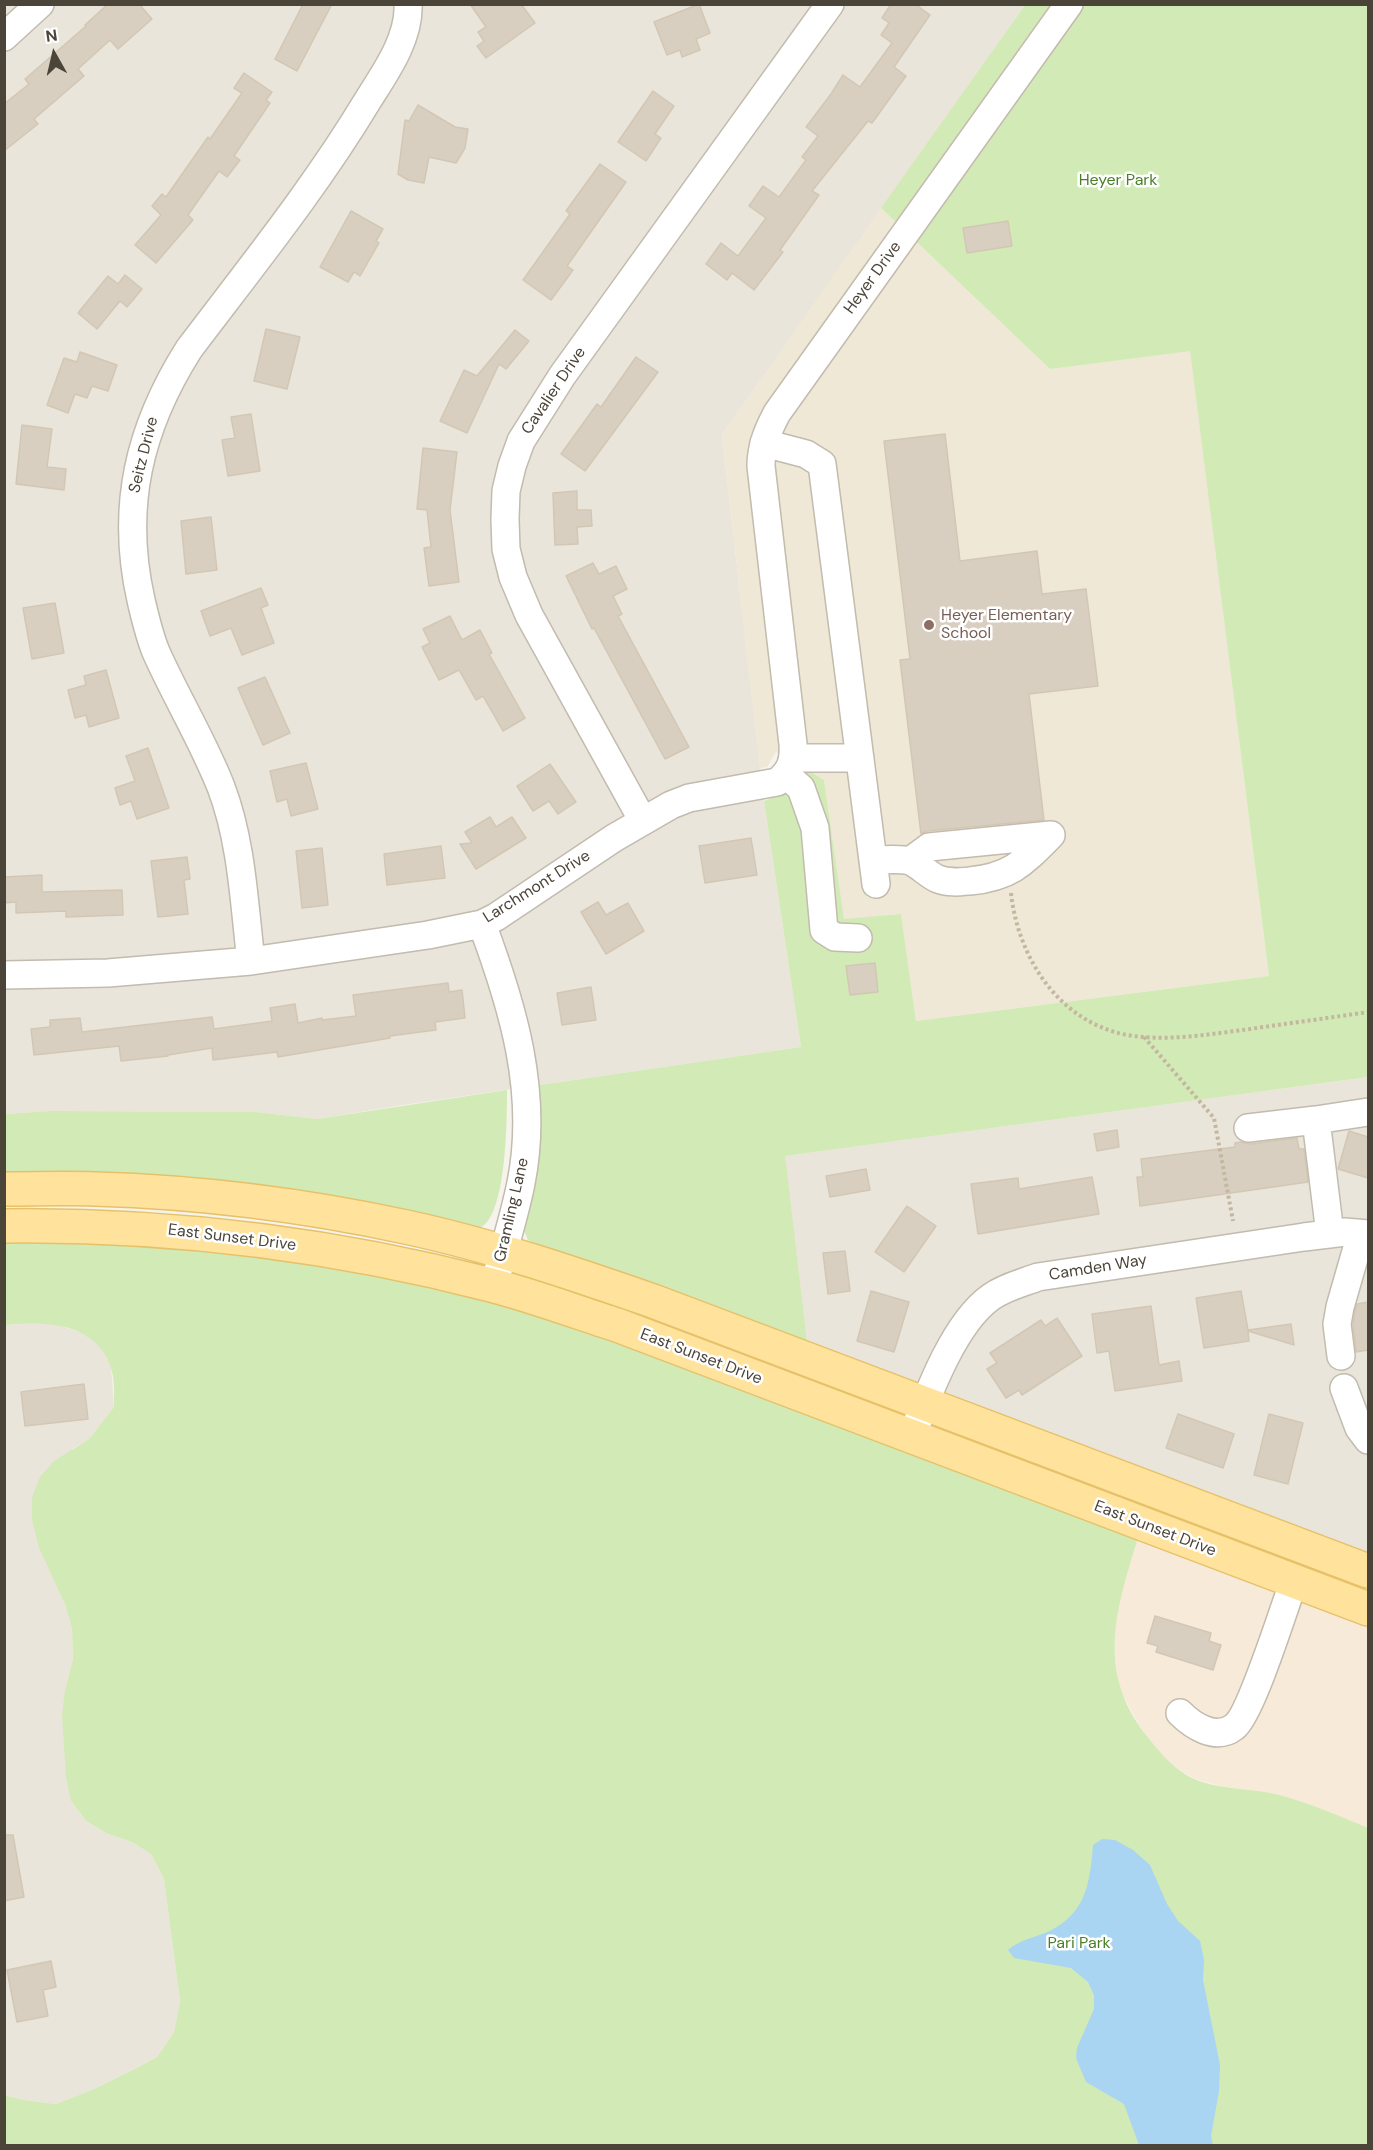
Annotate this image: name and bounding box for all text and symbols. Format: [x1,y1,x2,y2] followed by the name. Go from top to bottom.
[24,24,84,84] north arrow
[44,24,59,47] text: N
[1079,171,1157,191] park label: Heyer Park
[840,238,906,318] street label: Heyer Drive
[518,344,590,438] street label: Cavalier Drive
[125,415,163,495] street label: Seitz Drive
[941,606,1072,644] place label: Heyer Elementary School
[922,618,936,632] marker: Heyer Elementary School
[480,846,594,928] street label: Larchmont Drive
[491,1156,533,1264] street label: Gramling Lane
[167,1221,297,1255] street label: East Sunset Drive
[1048,1251,1148,1285] street label: Camden Way
[637,1325,765,1389] street label: East Sunset Drive
[1091,1497,1219,1561] street label: East Sunset Drive
[1047,1934,1111,1954] park label: Pari Park

